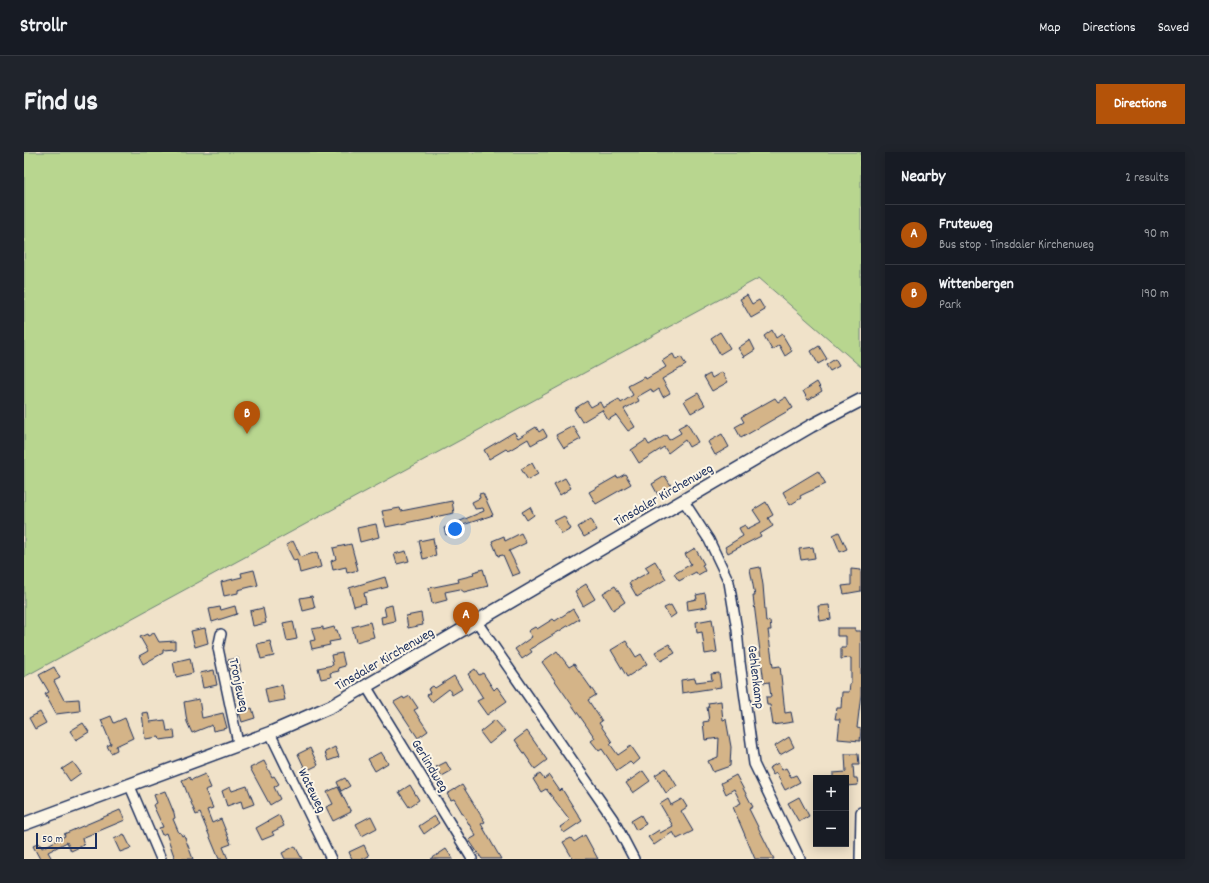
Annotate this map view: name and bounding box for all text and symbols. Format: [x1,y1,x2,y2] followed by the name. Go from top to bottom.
[20,14,67,41] text: Strollr
[1039,18,1061,38] text: Map
[1083,18,1136,38] text: Directions
[1158,18,1189,38] text: Saved
[24,84,98,124] text: Find us
[1096,84,1185,124] button: Directions
[901,166,945,190] text: Nearby
[1125,169,1169,188] text: 2 results
[939,214,993,236] text: Fruteweg
[910,225,918,244] text: A
[1144,225,1169,244] text: 90 m
[939,236,1094,255] text: Bus stop · Tinsdaler Kirchenweg
[939,274,1014,296] text: Wittenbergen
[911,285,917,304] text: B
[1141,285,1169,304] text: 190 m
[939,296,961,315] text: Park
[234,401,260,434] pin: B
[611,459,717,532] street label: Tinsdaler Kirchenweg
[445,519,465,539] your location
[453,602,479,635] pin: A
[332,623,438,696] street label: Tinsdaler Kirchenweg
[741,644,769,710] street label: Gehlenkamp
[223,657,254,714] street label: Tronjeweg
[406,736,453,796] street label: Gerlindweg
[292,765,331,816] street label: Wateweg
[813,775,849,847] map controls
[813,775,849,811] button: +
[813,811,849,847] button: −
[36,831,97,850] scale bar
[42,832,63,848] text: 50 m

